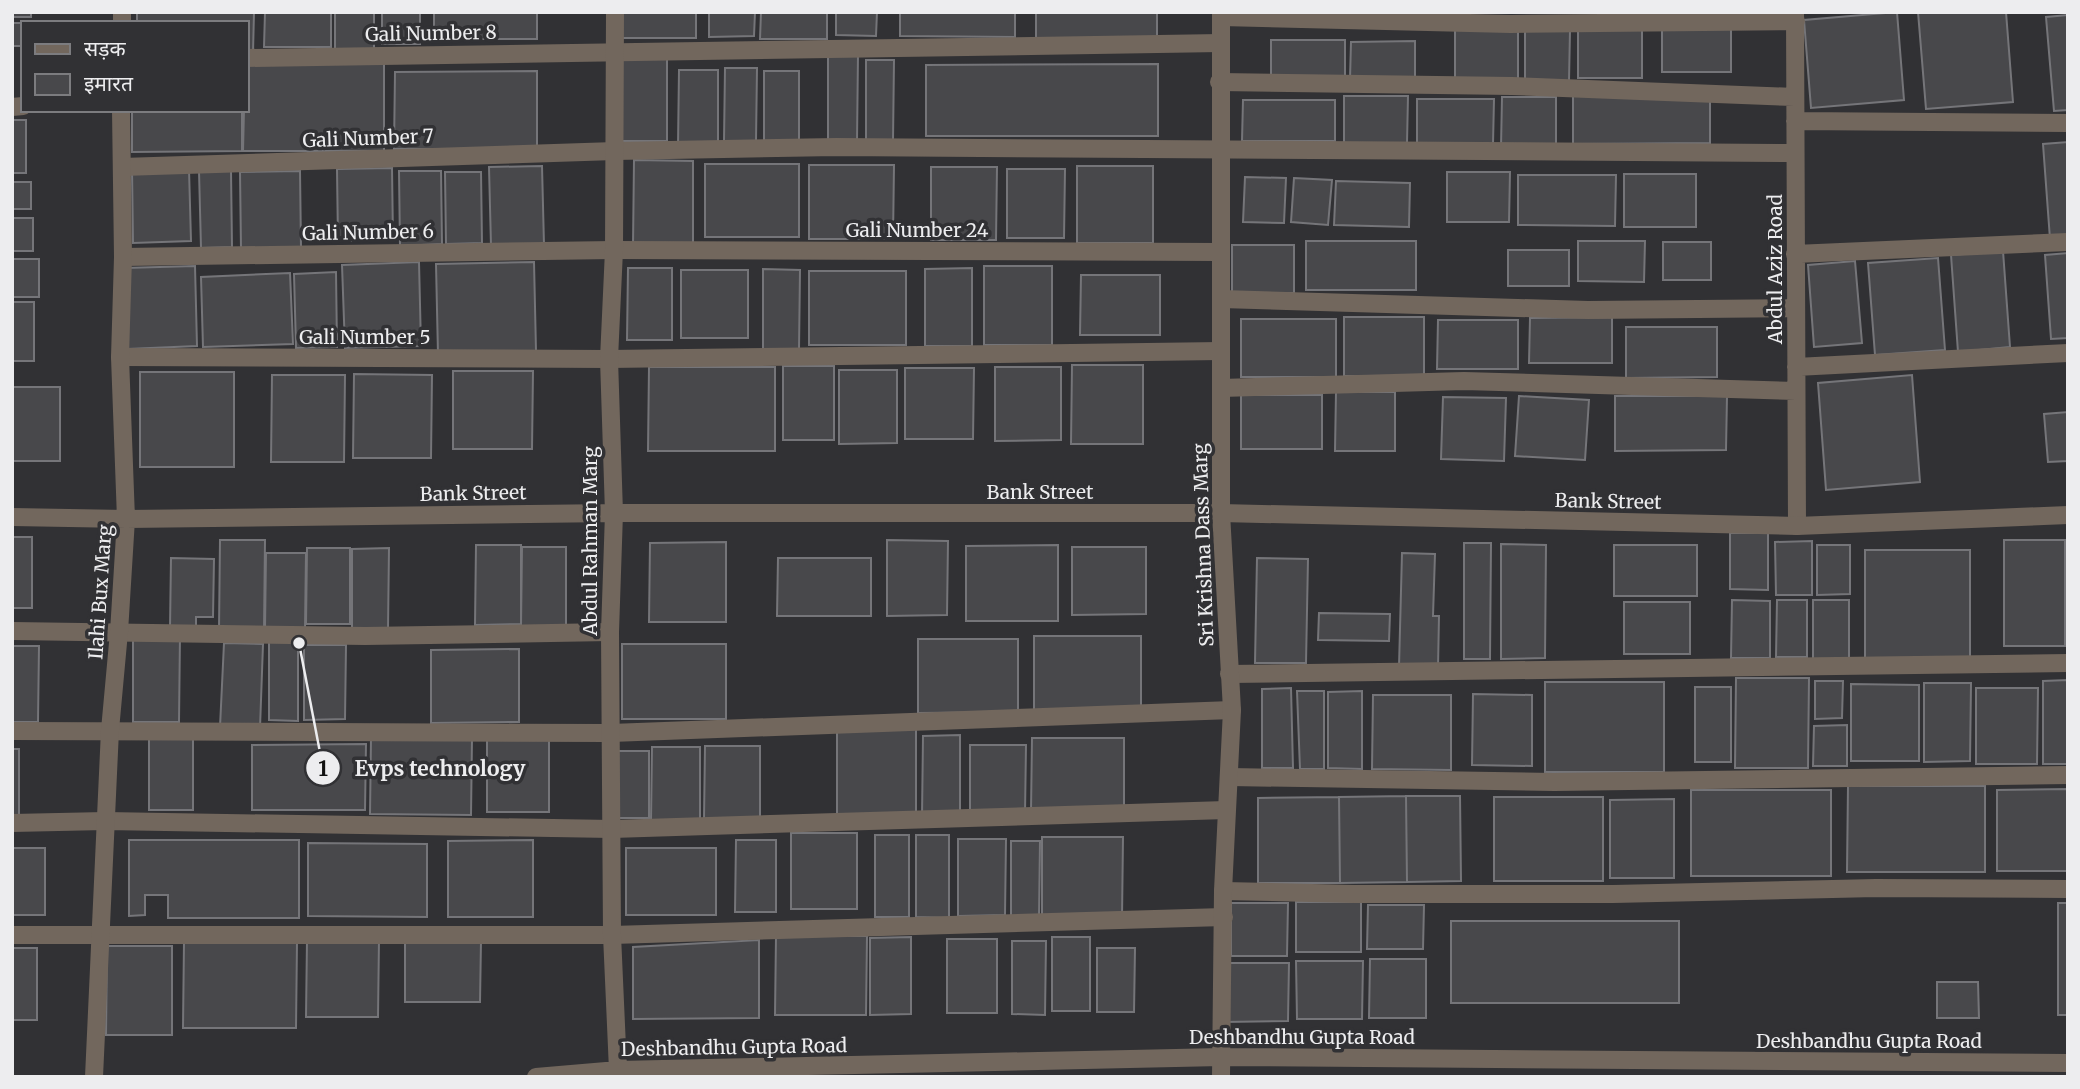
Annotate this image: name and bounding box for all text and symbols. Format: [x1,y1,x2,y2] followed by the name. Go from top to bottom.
[365,20,497,46] street label: Gali Number 8
[21,21,248,112] legend
[84,35,126,62] text: सड़क
[84,70,134,97] text: इमारत
[302,124,434,152] street label: Gali Number 7
[1763,194,1787,345] street label: Abdul Aziz Road
[846,218,989,242] street label: Gali Number 24
[302,219,434,245] street label: Gali Number 6
[299,325,431,349] street label: Gali Number 5
[1187,442,1219,647] street label: Sri Krishna Dass Marg
[578,446,602,637] street label: Abdul Rahman Marg
[419,480,527,506] street label: Bank Street
[987,480,1094,504] street label: Bank Street
[1554,488,1662,514] street label: Bank Street
[83,523,117,660] street label: Ilahi Bux Marg
[306,747,540,789] callout: Evps technology
[318,755,328,782] text: 1
[355,755,526,782] text: Evps technology
[1189,1025,1415,1049] street label: Deshbandhu Gupta Road
[1756,1029,1982,1053] street label: Deshbandhu Gupta Road
[621,1033,847,1061] street label: Deshbandhu Gupta Road

